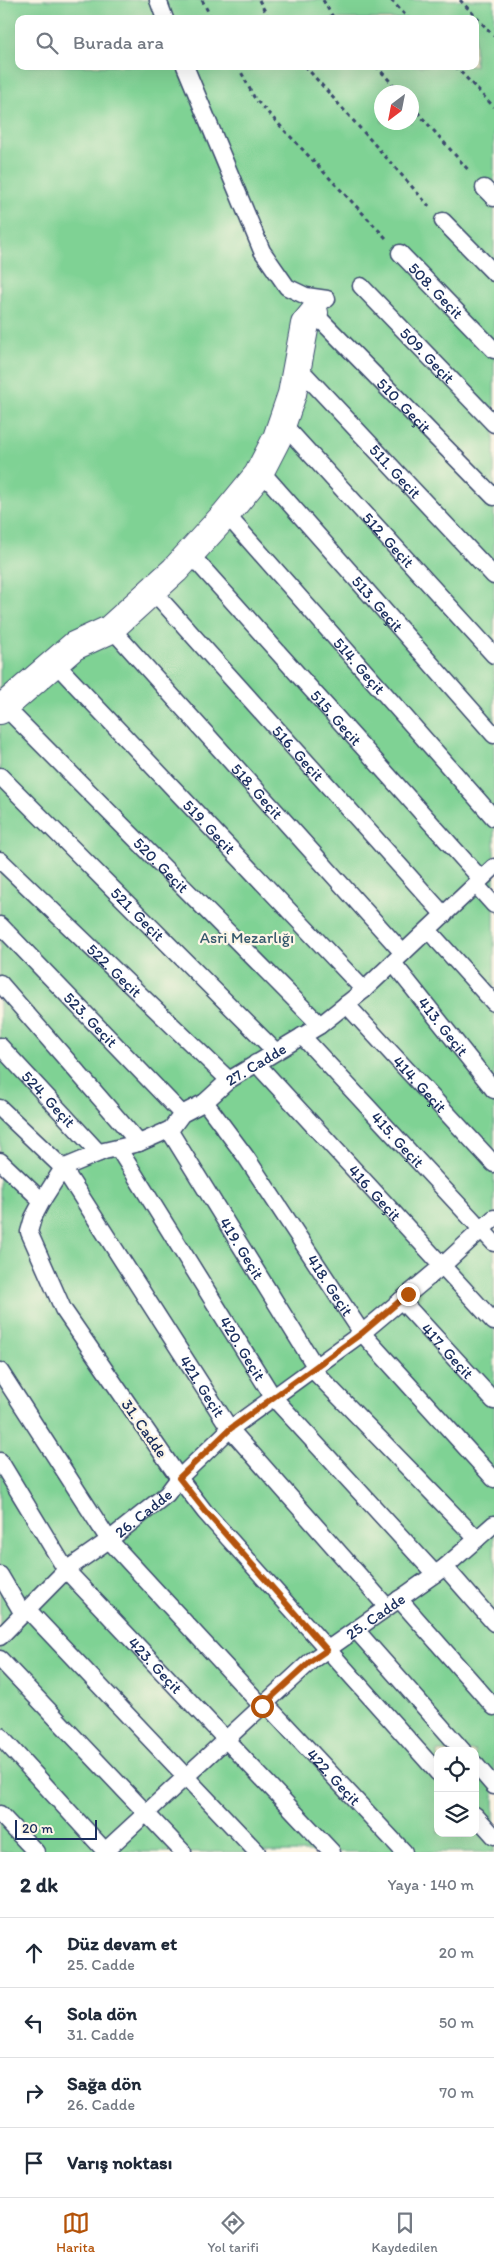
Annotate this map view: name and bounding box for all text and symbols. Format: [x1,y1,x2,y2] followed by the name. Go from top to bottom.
[15,15,479,70] search box
[33,29,61,57] icon: search
[73,31,164,54] text: Burada ara
[374,85,419,130] north arrow
[404,259,467,323] street label: 508. Geçit
[396,323,459,387] street label: 509. Geçit
[373,374,435,437] street label: 510. Geçit
[365,440,425,502] street label: 511. Geçit
[358,508,418,572] street label: 512. Geçit
[348,572,407,636] street label: 513. Geçit
[329,634,389,698] street label: 514. Geçit
[306,686,366,749] street label: 515. Geçit
[268,722,328,785] street label: 516. Geçit
[227,759,287,823] street label: 518. Geçit
[179,796,239,858] street label: 519. Geçit
[129,833,193,897] street label: 520. Geçit
[107,883,168,945] street label: 521. Geçit
[200,928,294,947] park label: Asri Mezarlığı
[83,940,146,1001] street label: 522. Geçit
[60,988,121,1051] street label: 523. Geçit
[414,994,472,1060] street label: 413. Geçit
[222,1039,290,1090] street label: 27. Cadde
[389,1052,451,1117] street label: 414. Geçit
[18,1067,79,1131] street label: 524. Geçit
[367,1108,428,1172] street label: 415. Geçit
[344,1161,405,1225] street label: 416. Geçit
[215,1214,268,1283] street label: 419. Geçit
[303,1251,357,1320] street label: 418. Geçit
[397,1283,420,1306] route end
[215,1313,269,1384] street label: 420. Geçit
[417,1319,478,1383] street label: 417. Geçit
[175,1352,229,1421] street label: 421. Geçit
[118,1395,172,1461] street label: 31. Cadde
[111,1485,176,1542] street label: 26. Cadde
[342,1589,409,1644] street label: 25. Cadde
[124,1633,186,1698] street label: 423. Geçit
[251,1695,274,1718] route start
[303,1745,364,1809] street label: 422. Geçit
[434,1747,479,1837] map controls
[434,1747,479,1792] button: locate
[434,1792,479,1837] button: layers
[15,1817,98,1840] scale bar
[22,1820,53,1837] text: 20 m
[20,1872,58,1897] text: 2 dk
[387,1875,474,1894] text: Yaya · 140 m
[67,1932,177,1955] text: Düz devam et
[20,1939,48,1967] icon: ahead
[439,1943,474,1962] text: 20 m
[67,1955,135,1974] text: 25. Cadde
[67,2002,137,2025] text: Sola dön
[20,2009,48,2037] icon: left
[439,2013,474,2032] text: 50 m
[67,2025,134,2044] text: 31. Cadde
[67,2072,141,2095] text: Sağa dön
[20,2079,48,2107] icon: right
[439,2083,474,2102] text: 70 m
[67,2095,135,2114] text: 26. Cadde
[20,2149,48,2177] icon: arrive
[67,2151,172,2174] text: Varış noktası
[56,2209,95,2256] tab: Harita
[208,2209,259,2256] tab: Yol tarifi
[372,2209,438,2256] tab: Kaydedilen

